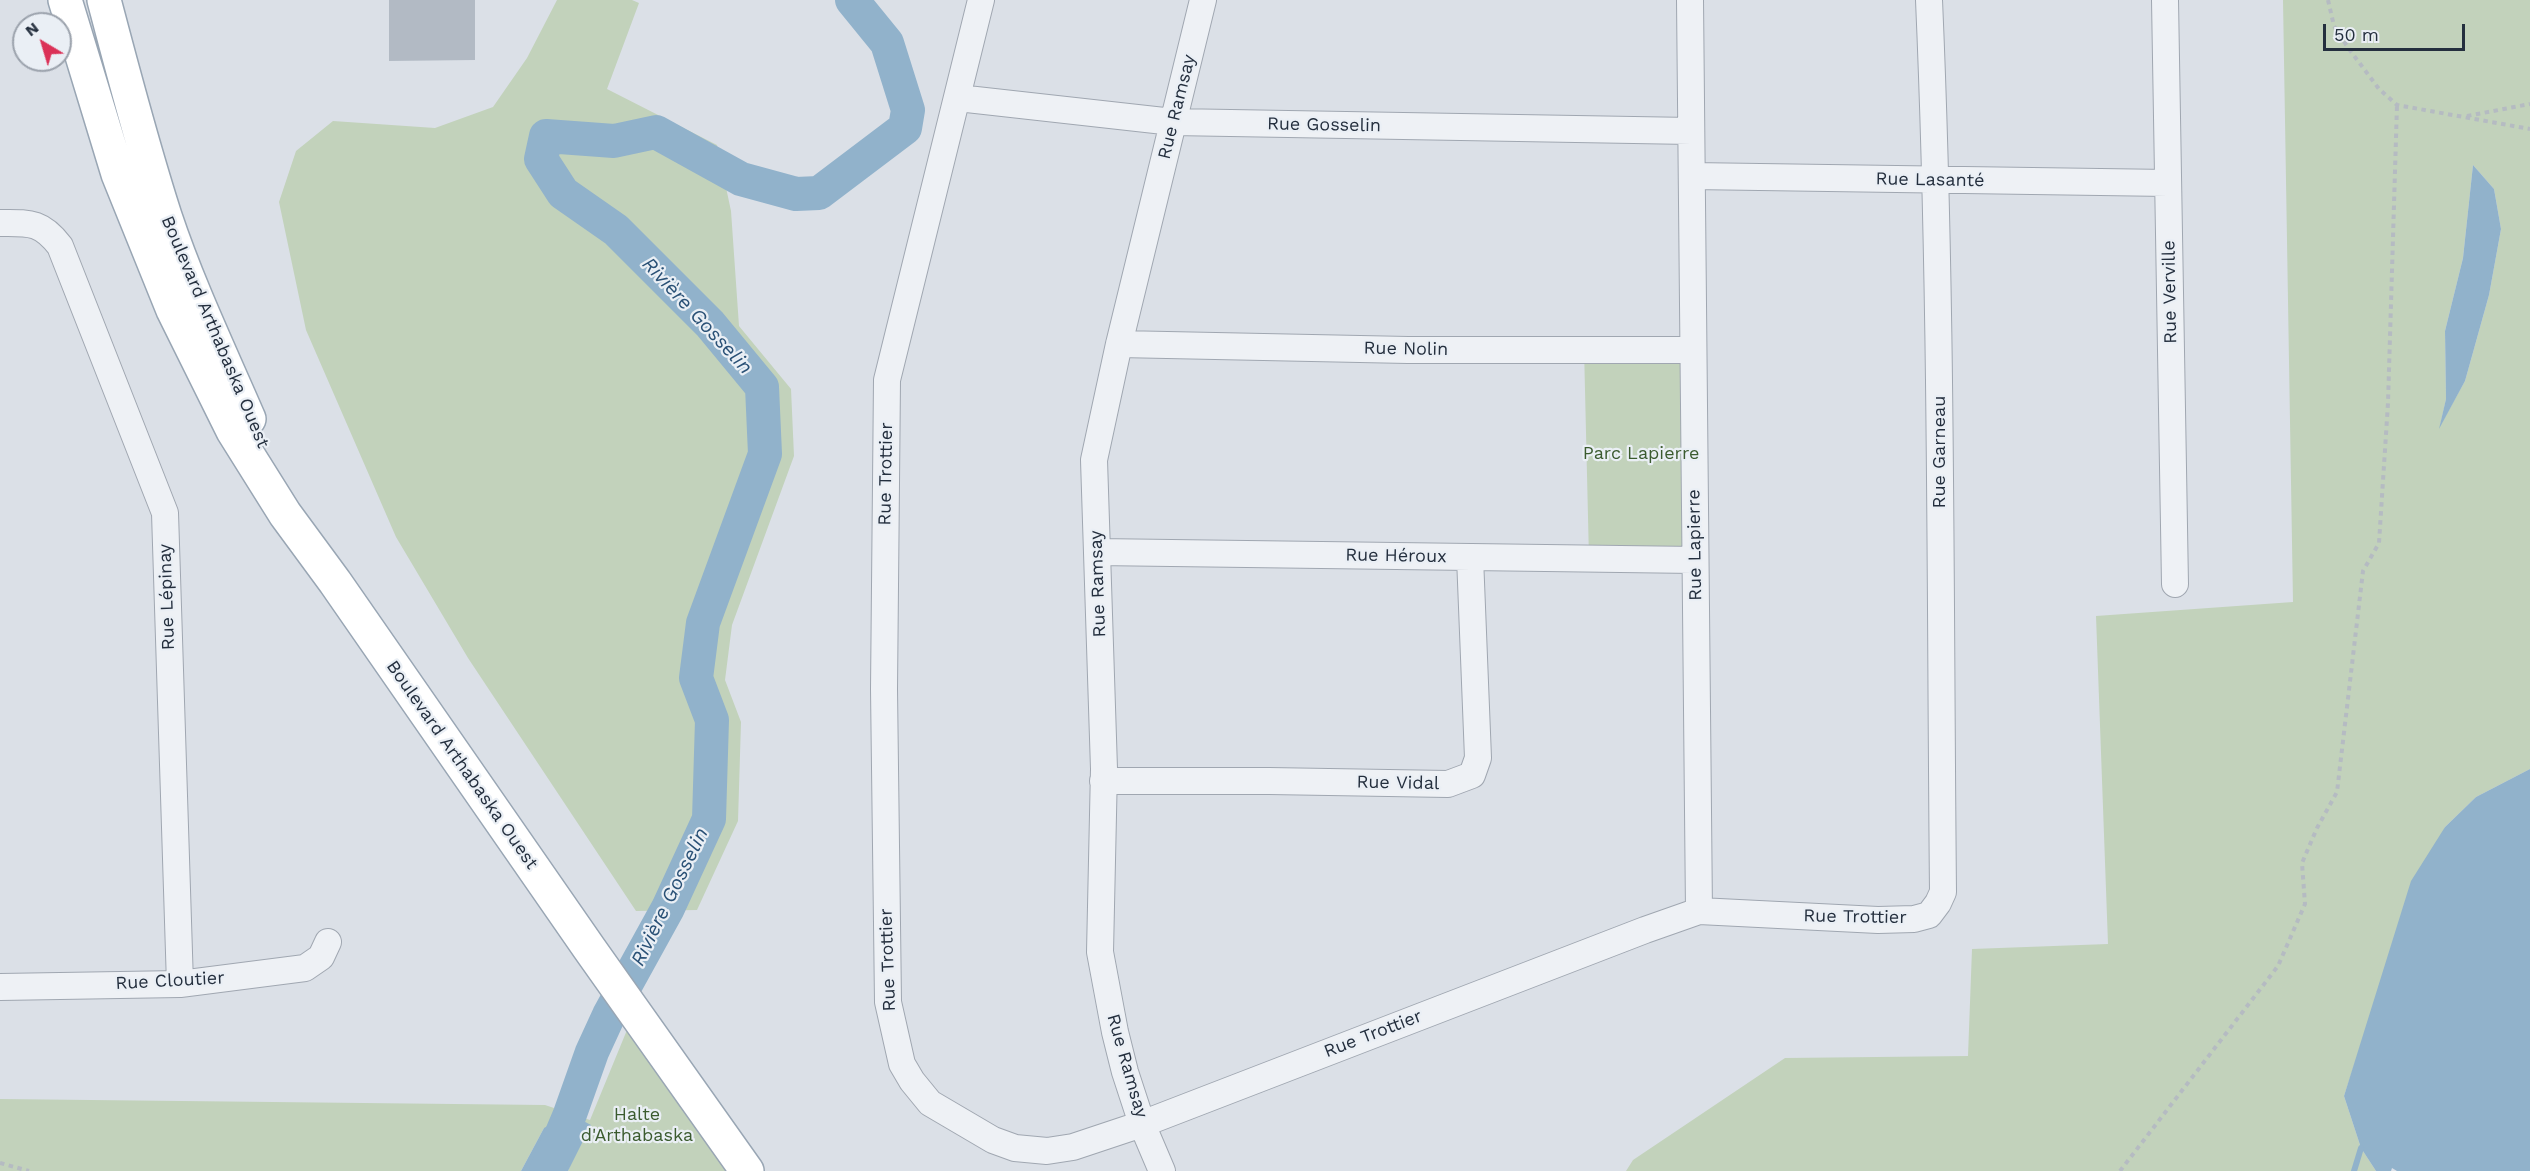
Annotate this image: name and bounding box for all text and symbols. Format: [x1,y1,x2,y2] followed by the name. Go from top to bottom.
[12,12,72,72] north arrow
[2326,12,2468,50] scale bar
[21,18,42,40] text: N
[2334,24,2379,45] text: 50 m
[1154,52,1200,162] street label: Rue Ramsay
[1267,113,1381,137] street label: Rue Gosselin
[1875,168,1985,192] street label: Rue Lasanté
[156,213,274,451] street label: Boulevard Arthabaska Ouest
[2158,240,2182,344] street label: Rue Verville
[637,253,757,379] water label: Rivière Gosselin
[1363,337,1449,361] street label: Rue Nolin
[1929,396,1951,508] street label: Rue Garneau
[874,422,898,526] street label: Rue Trottier
[1583,443,1699,465] park label: Parc Lapierre
[1683,489,1707,601] street label: Rue Lapierre
[1085,530,1111,638] street label: Rue Ramsay
[154,543,180,651] street label: Rue Lépinay
[1345,544,1447,568] street label: Rue Héroux
[381,656,543,874] street label: Boulevard Arthabaska Ouest
[1356,771,1440,795] street label: Rue Vidal
[626,824,714,970] water label: Rivière Gosselin
[1803,905,1907,929] street label: Rue Trottier
[875,908,901,1012] street label: Rue Trottier
[115,967,225,995] street label: Rue Cloutier
[1321,1005,1425,1063] street label: Rue Trottier
[1102,1012,1152,1120] street label: Rue Ramsay
[581,1104,693,1146] park label: Halte d'Arthabaska

